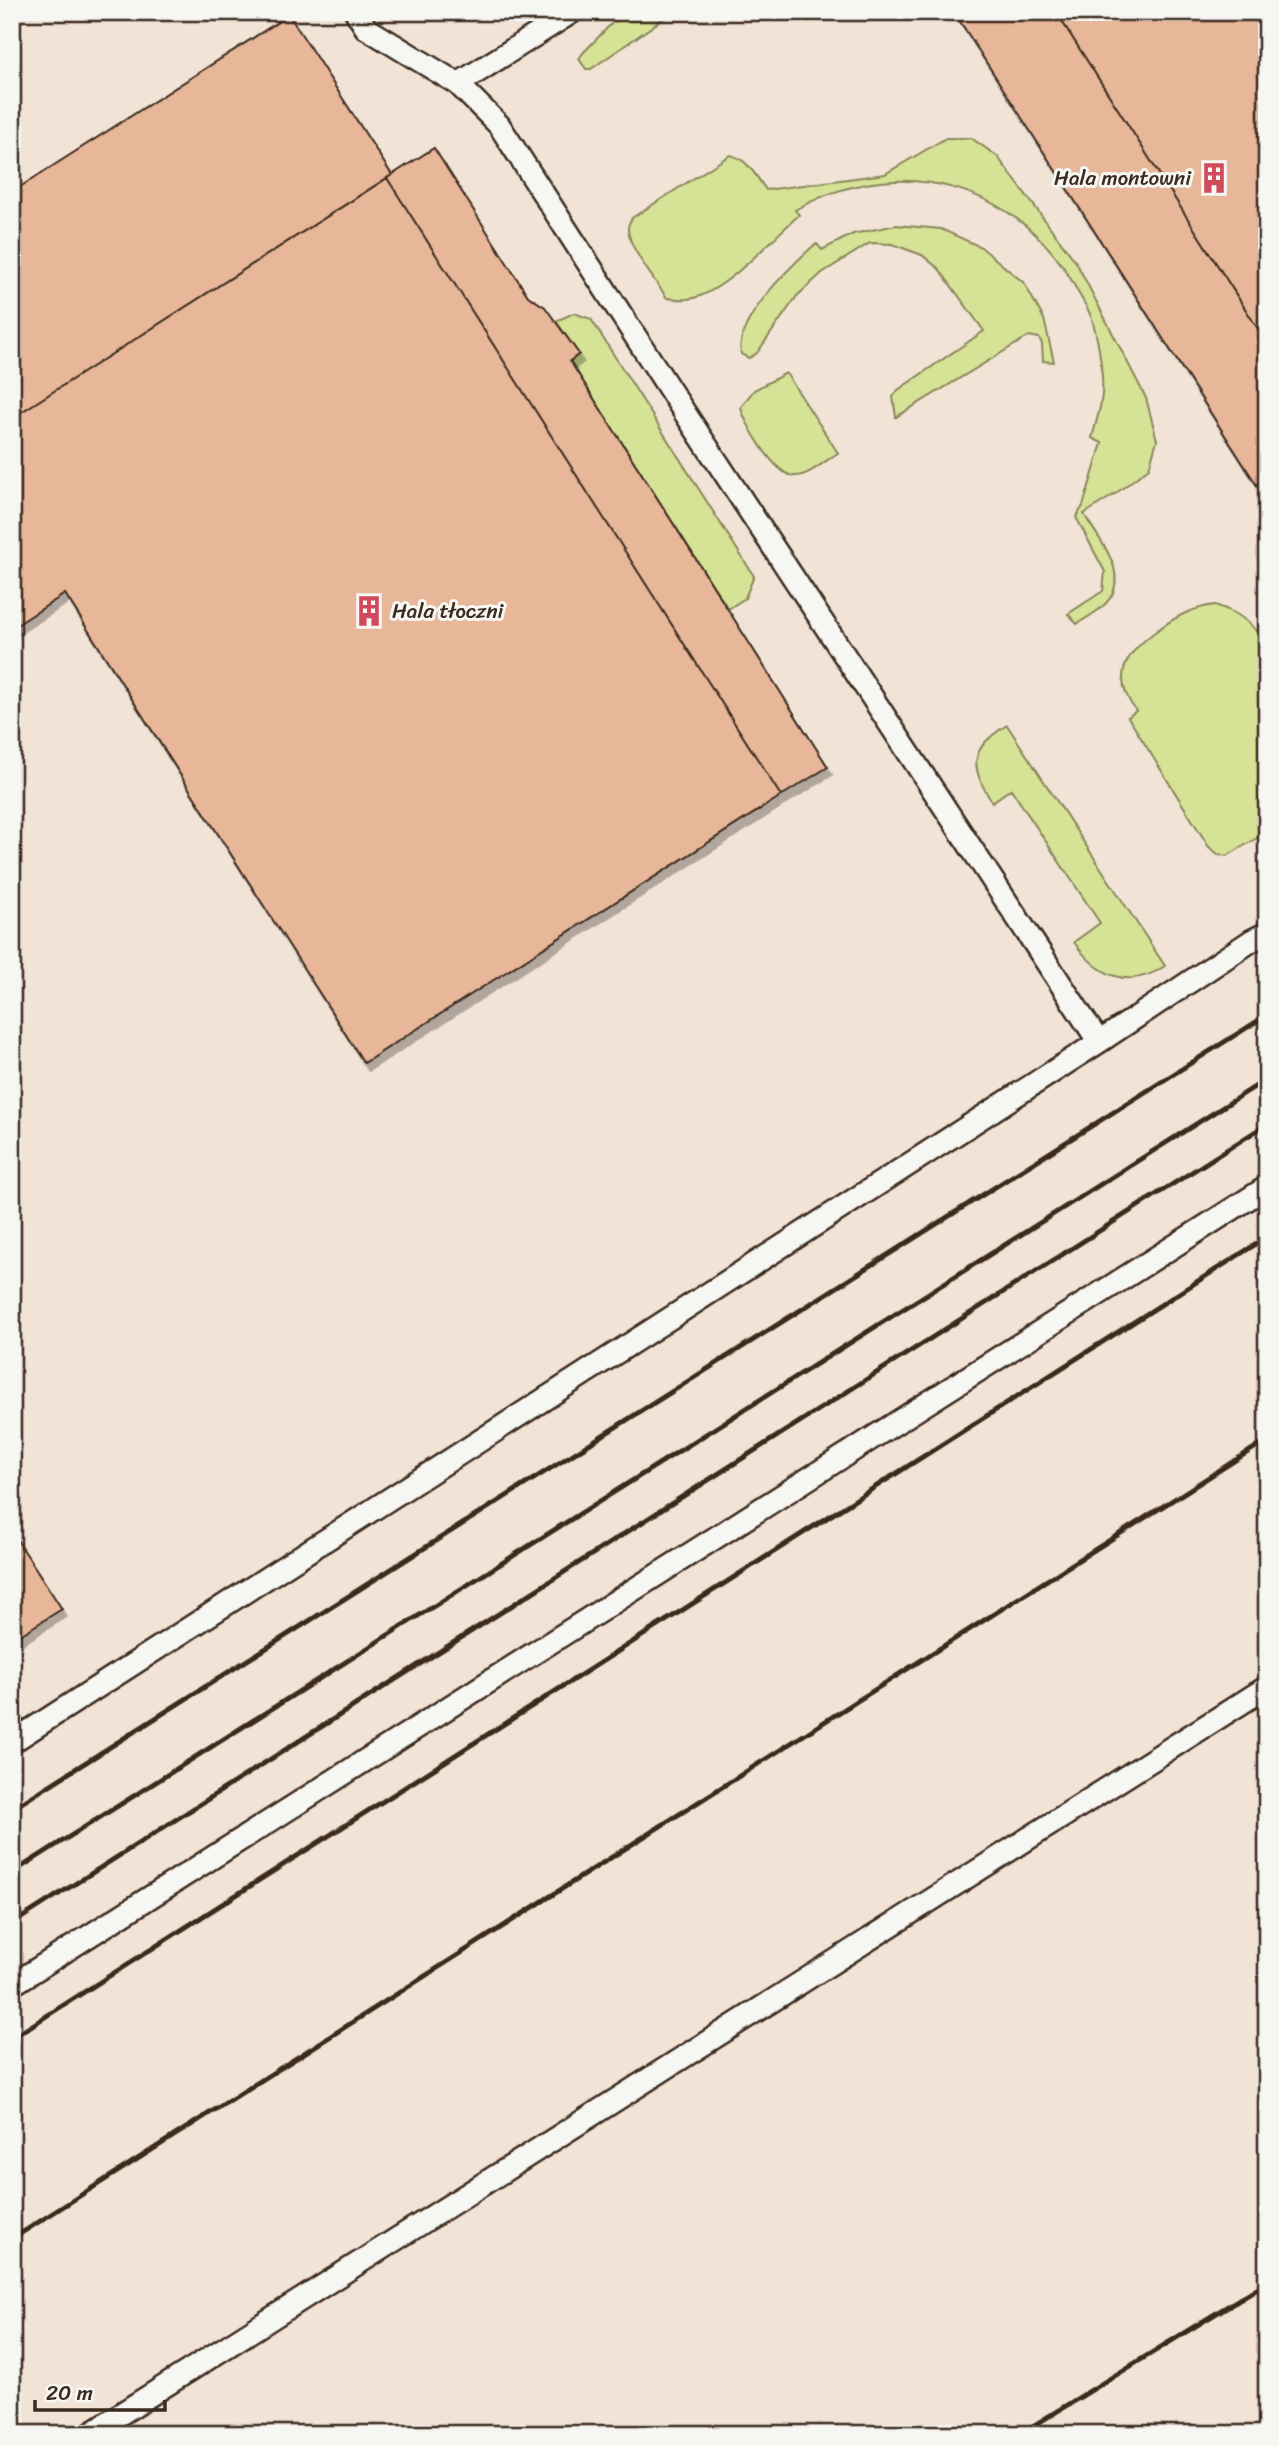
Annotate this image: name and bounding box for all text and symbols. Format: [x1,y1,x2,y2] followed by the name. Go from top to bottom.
[1054,159,1192,197] place label: Hala montowni
[1197,161,1231,195] building icon: Hala montowni
[392,592,505,630] place label: Hala tłoczni
[352,594,386,628] building icon: Hala tłoczni
[35,2369,164,2413] scale bar
[46,2374,93,2412] text: 20 m

